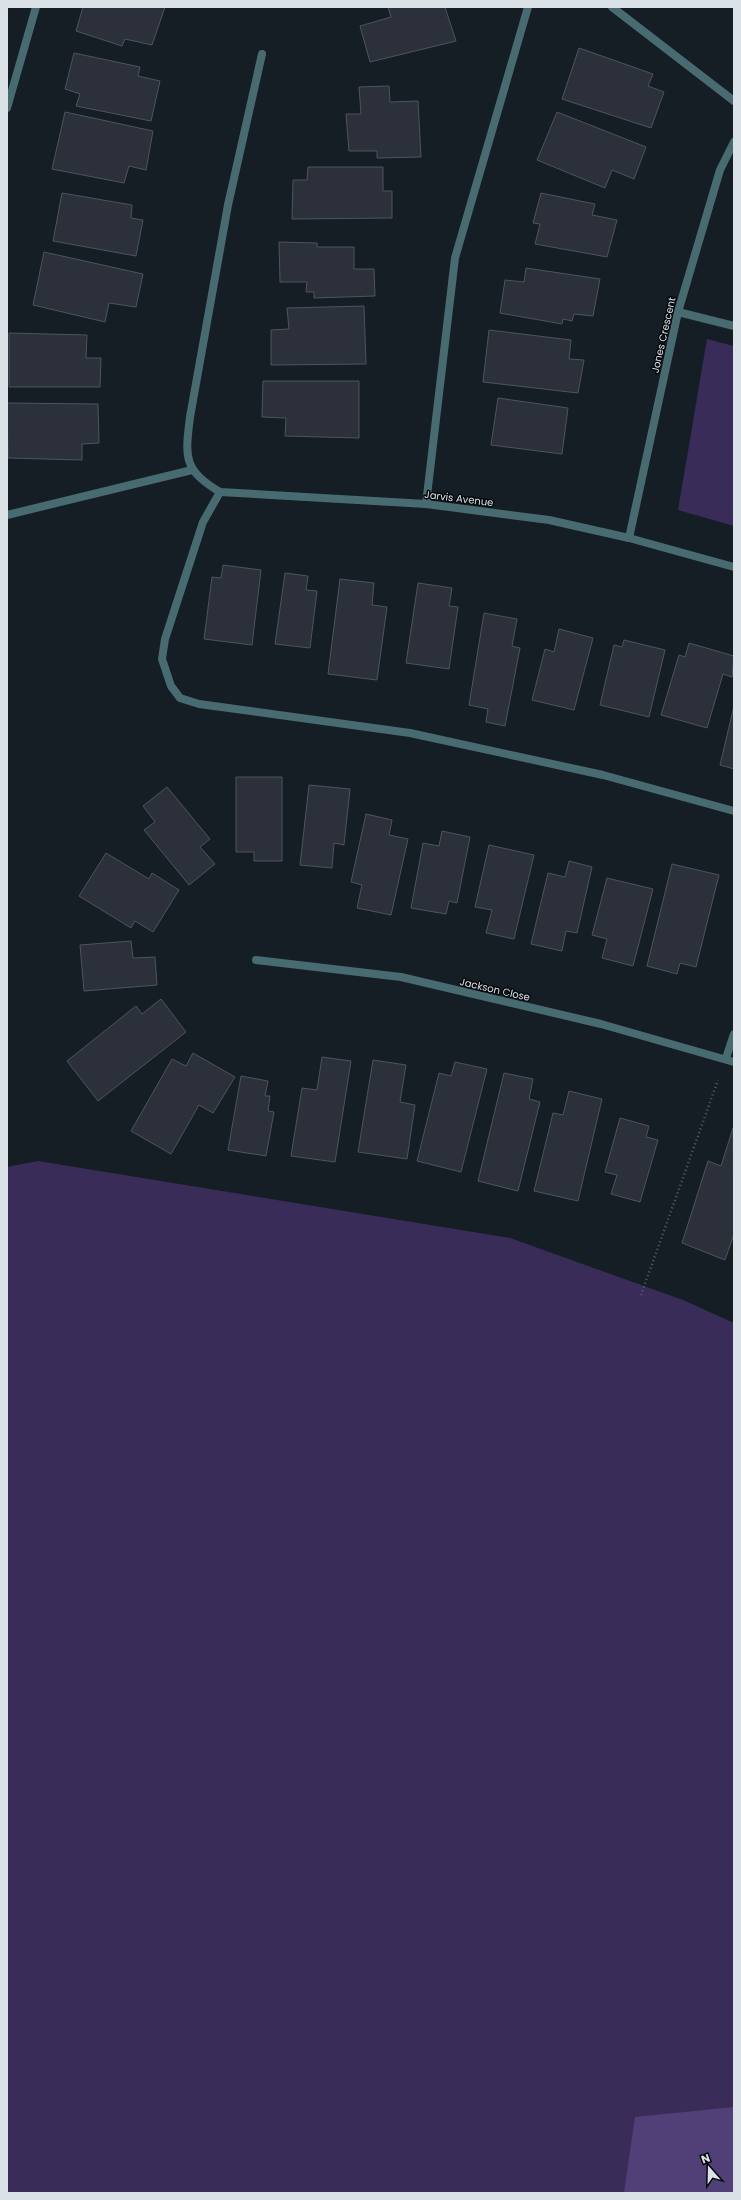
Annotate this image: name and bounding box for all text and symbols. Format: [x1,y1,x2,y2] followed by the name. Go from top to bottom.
[647,295,680,374] street label: Jones Crescent
[424,487,494,510] street label: Jarvis Avenue
[458,974,532,1005] street label: Jackson Close
[689,2148,729,2188] north arrow
[699,2150,712,2168] text: N

